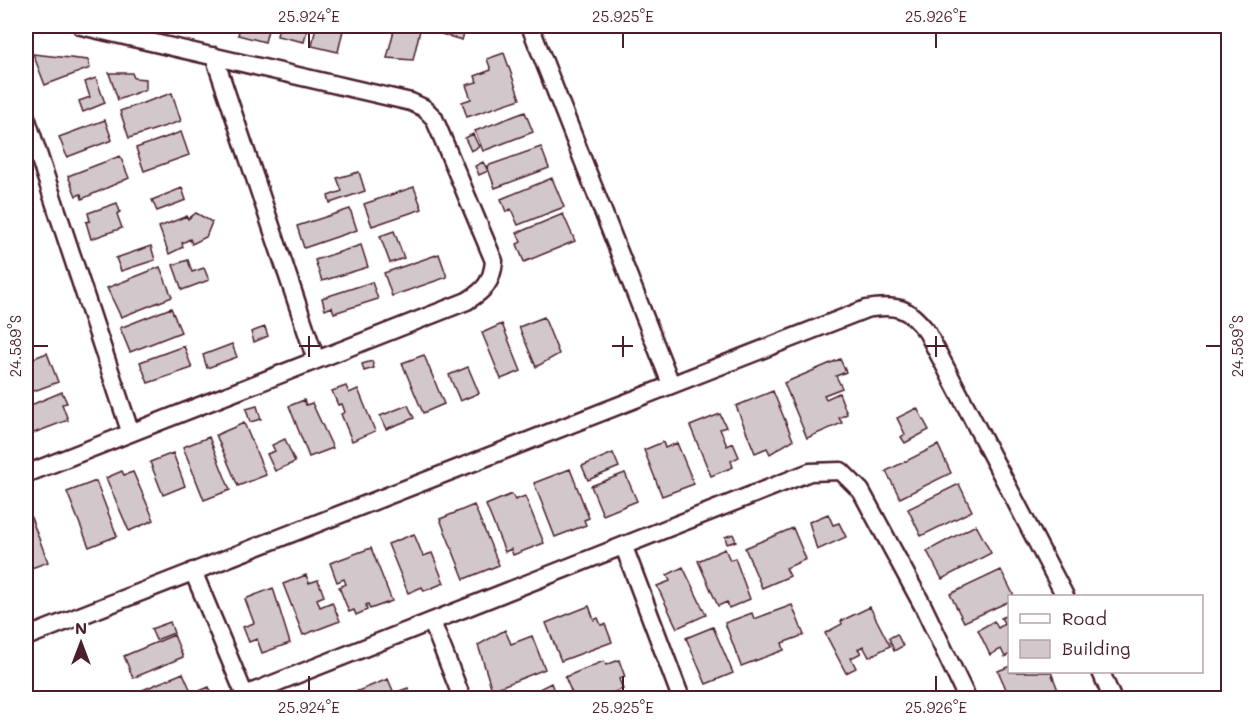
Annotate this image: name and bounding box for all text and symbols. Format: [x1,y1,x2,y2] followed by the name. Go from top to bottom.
[278,6,340,26] text: 25.924°E
[592,6,654,26] text: 25.925°E
[905,6,967,26] text: 25.926°E
[5,315,25,377] text: 24.589°S
[1227,315,1247,377] text: 24.589°S
[1008,595,1203,673] legend
[1062,606,1107,630] text: Road
[51,613,111,673] north arrow
[75,617,87,638] text: N
[1062,636,1130,660] text: Building
[278,697,340,717] text: 25.924°E
[592,697,654,717] text: 25.925°E
[905,697,967,717] text: 25.926°E

